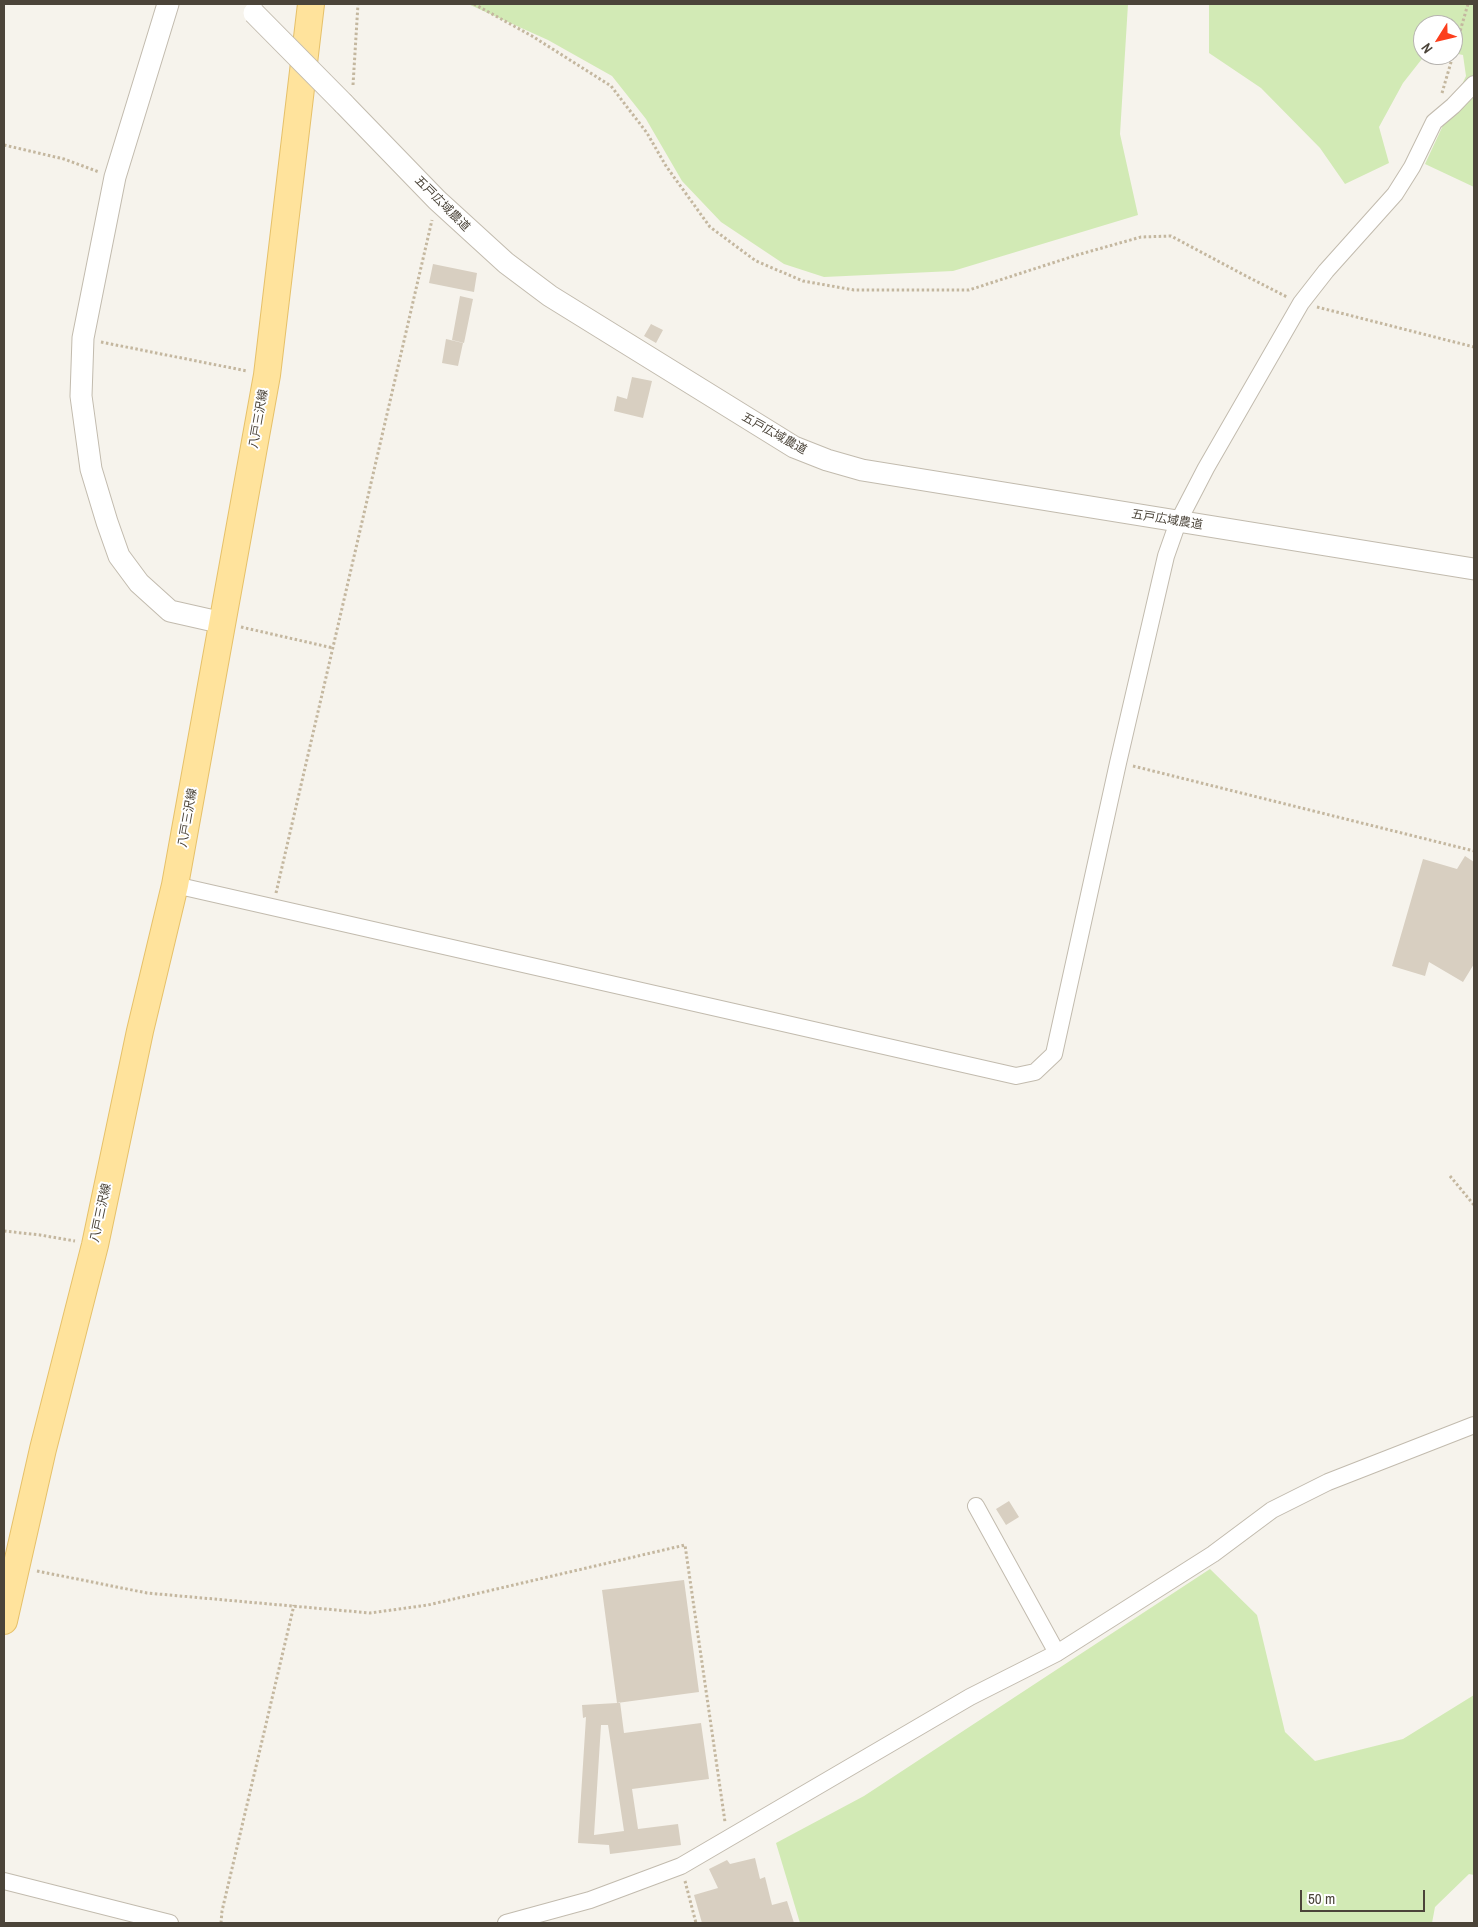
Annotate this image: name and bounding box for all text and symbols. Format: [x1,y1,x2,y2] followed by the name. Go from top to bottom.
[1413,15,1463,65] north arrow
[1417,40,1436,57] text: N
[411,173,473,235] street label: 五戸広域農道
[247,388,271,450] street label: 八戸三沢線
[739,410,809,458] street label: 五戸広域農道
[1130,507,1204,533] street label: 五戸広域農道
[176,787,200,849] street label: 八戸三沢線
[88,1182,114,1244] street label: 八戸三沢線
[1303,1880,1428,1912] scale bar
[1308,1888,1335,1909] text: 50 m

